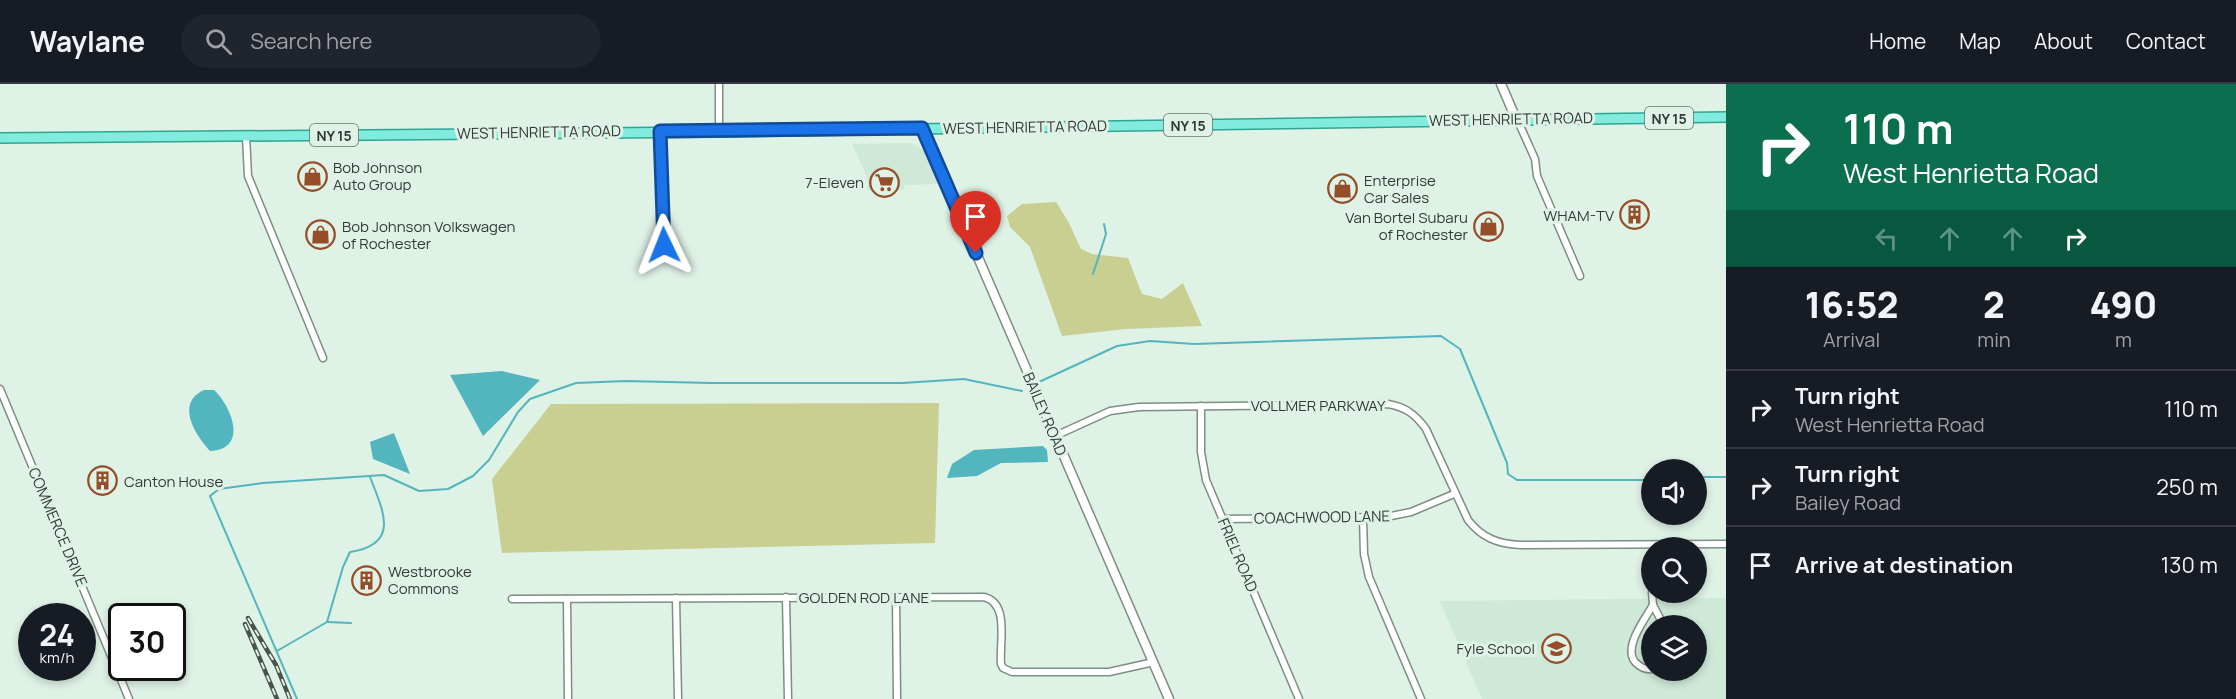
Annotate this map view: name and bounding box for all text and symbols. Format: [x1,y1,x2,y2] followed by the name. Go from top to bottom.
[181,14,601,68] search box
[30,22,145,60] text: Waylane
[202,25,235,58] icon: search
[250,26,372,56] text: Search here
[1869,27,1926,55] text: Home
[1959,27,2001,55] text: Map
[2034,27,2093,55] text: About
[2126,27,2206,55] text: Contact
[1843,99,1954,157] text: 110 m
[1429,107,1593,131] street label: WEST HENRIETTA ROAD
[1645,107,1693,129] road number: NY 15
[1744,108,1822,186] icon: right
[1164,114,1212,136] road number: NY 15
[943,115,1107,139] street label: WEST HENRIETTA ROAD
[457,120,621,144] street label: WEST HENRIETTA ROAD
[310,124,358,146] road number: NY 15
[1843,154,2099,191] text: West Henrietta Road
[333,157,422,195] place label: Bob Johnson Auto Group
[296,160,328,192] shop icon: Bob Johnson Auto Group
[869,166,901,198] supermarket icon: 7-Eleven
[1364,170,1436,208] place label: Enterprise Car Sales
[805,172,864,193] place label: 7-Eleven
[1327,173,1359,205] shop icon: Enterprise Car Sales
[950,191,1001,253] pin
[1619,199,1651,231] building icon: WHAM-TV
[959,200,992,233] icon: arrive
[1543,205,1614,226] place label: WHAM-TV
[1345,207,1469,245] place label: Van Bortel Subaru of Rochester
[1473,210,1505,242] shop icon: Van Bortel Subaru of Rochester
[632,213,696,277] position arrow
[342,216,515,254] place label: Bob Johnson Volkswagen of Rochester
[305,219,337,251] shop icon: Bob Johnson Volkswagen of Rochester
[1870,222,1903,255] icon: left
[1933,222,1966,255] icon: ahead
[1996,222,2029,255] icon: ahead
[2059,222,2092,255] icon: right
[1805,280,1898,329] text: 16:52
[1983,280,2005,329] text: 2
[2090,280,2157,329] text: 490
[1823,326,1880,353] text: Arrival
[1977,326,2011,353] text: min
[2115,326,2132,353] text: m
[1018,369,1072,459] street label: BAILEY ROAD
[1795,381,1900,411] text: Turn right
[1744,393,1777,426] icon: right
[2164,394,2218,424] text: 110 m
[1251,395,1386,416] street label: VOLLMER PARKWAY
[1795,411,1985,438] text: West Henrietta Road
[1641,459,1707,681] map controls
[1641,459,1707,525] button: sound
[1795,459,1900,489] text: Turn right
[23,464,93,590] street label: COMMERCE DRIVE
[87,465,119,497] building icon: Canton House
[124,471,223,492] place label: Canton House
[1744,471,1777,504] icon: right
[2156,472,2218,502] text: 250 m
[1795,489,1901,516] text: Bailey Road
[1254,505,1390,529] street label: COACHWOOD LANE
[1213,515,1263,595] street label: FRIEL ROAD
[1641,537,1707,603] button: search
[1744,549,1777,582] icon: arrive
[1795,550,2013,580] text: Arrive at destination
[2161,550,2218,580] text: 130 m
[388,561,472,599] place label: Westbrooke Commons
[351,564,383,596] building icon: Westbrooke Commons
[799,587,929,608] street label: GOLDEN ROD LANE
[108,603,186,681] speed limit sign: 30
[39,614,75,655] text: 24
[1641,615,1707,681] button: layers
[1540,632,1572,664] school or university icon: Fyle School
[1457,638,1535,659] place label: Fyle School
[40,647,74,668] text: km/h

